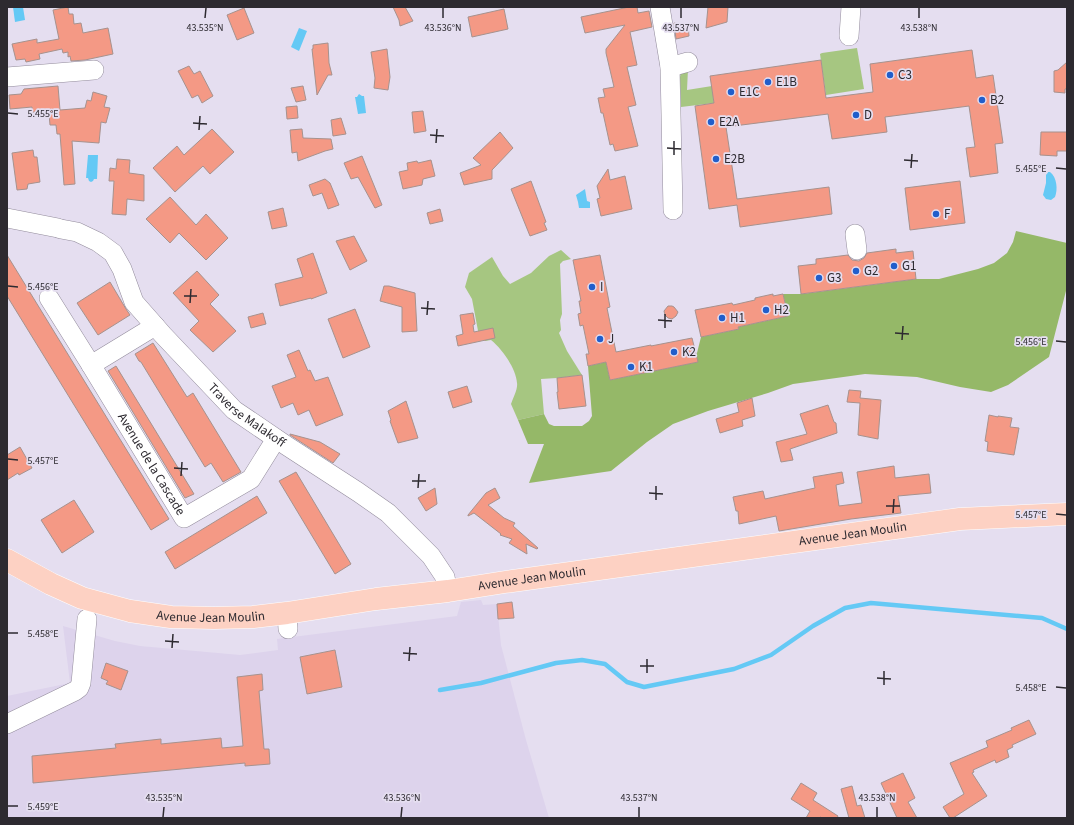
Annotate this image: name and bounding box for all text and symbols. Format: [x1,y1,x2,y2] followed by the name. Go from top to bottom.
[186,21,224,35] text: 43.535°N
[424,21,462,35] text: 43.536°N
[662,21,700,35] text: 43.537°N
[900,21,938,35] text: 43.538°N
[898,66,912,84] place label: C3
[885,70,895,80] marker: C3
[776,73,797,91] place label: E1B
[763,77,773,87] marker: E1B
[739,83,760,101] place label: E1C
[726,87,736,97] marker: E1C
[990,91,1004,109] place label: B2
[977,95,987,105] marker: B2
[864,106,872,124] place label: D
[28,107,58,121] text: 5.455°E
[851,110,861,120] marker: D
[719,113,740,131] place label: E2A
[706,117,716,127] marker: E2A
[724,150,745,168] place label: E2B
[711,154,721,164] marker: E2B
[1016,162,1046,176] text: 5.455°E
[944,205,951,223] place label: F
[931,209,941,219] marker: F
[902,257,916,275] place label: G1
[889,261,899,271] marker: G1
[864,262,878,280] place label: G2
[851,266,861,276] marker: G2
[827,269,841,287] place label: G3
[814,273,824,283] marker: G3
[600,278,603,296] place label: I
[28,280,58,294] text: 5.456°E
[587,282,597,292] marker: I
[774,301,789,319] place label: H2
[761,305,771,315] marker: H2
[730,309,745,327] place label: H1
[717,313,727,323] marker: H1
[608,330,614,348] place label: J
[595,334,605,344] marker: J
[1016,335,1046,349] text: 5.456°E
[682,343,696,361] place label: K2
[669,347,679,357] marker: K2
[639,358,653,376] place label: K1
[626,362,636,372] marker: K1
[204,379,290,452] street label: Traverse Malakoff
[113,410,189,519] street label: Avenue de la Cascade
[28,454,58,468] text: 5.457°E
[1016,508,1046,522] text: 5.457°E
[798,517,908,550] street label: Avenue Jean Moulin
[477,562,587,595] street label: Avenue Jean Moulin
[155,606,266,627] street label: Avenue Jean Moulin
[28,627,58,641] text: 5.458°E
[1016,681,1046,695] text: 5.458°E
[145,791,183,805] text: 43.535°N
[383,791,421,805] text: 43.536°N
[620,791,658,805] text: 43.537°N
[858,791,896,805] text: 43.538°N
[28,800,58,814] text: 5.459°E

